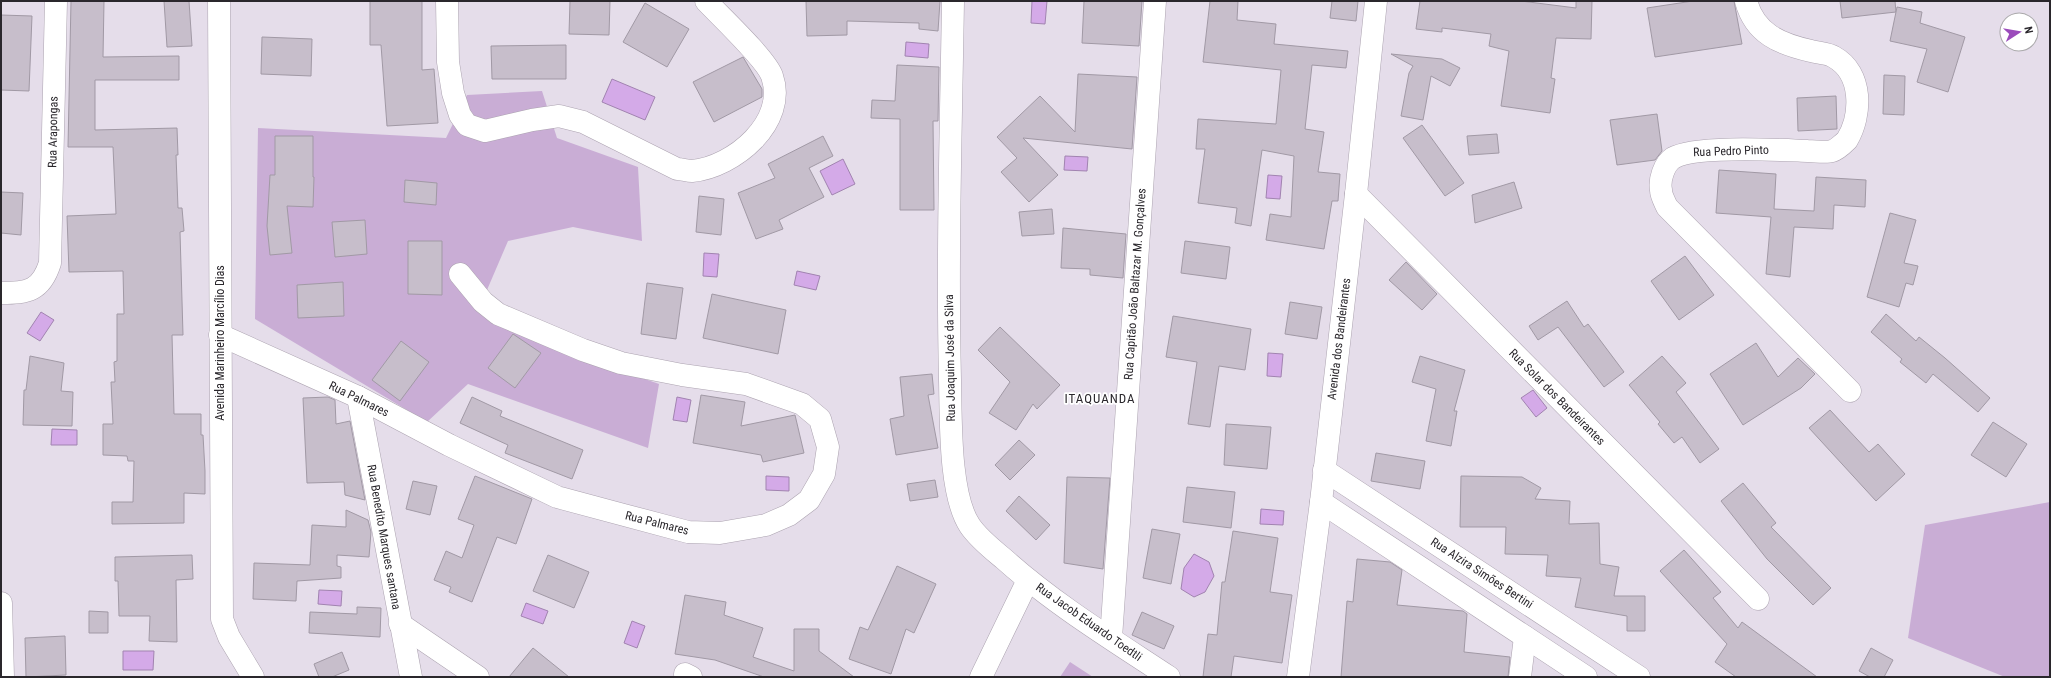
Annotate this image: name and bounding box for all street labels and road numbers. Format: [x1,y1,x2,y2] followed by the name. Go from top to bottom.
[45,96,61,168] street label: Rua Arapongas
[1693,143,1769,159] street label: Rua Pedro Pinto
[1121,188,1149,380] street label: Rua Capitão João Baltazar M. Gonçalves
[213,265,227,421] street label: Avenida Marinheiro Marcílio Dias
[1325,277,1353,401] street label: Avenida dos Bandeirantes
[942,294,958,422] street label: Rua Joaquim José da Silva
[1506,346,1608,448] street label: Rua Solar dos Bandeirantes
[327,378,391,420] street label: Rua Palmares
[364,463,404,611] street label: Rua Benedito Marques santana
[624,508,690,538] street label: Rua Palmares
[1428,535,1536,611] street label: Rua Alzira Simões Bertini
[1033,580,1145,664] street label: Rua Jacob Eduardo Toedtli

